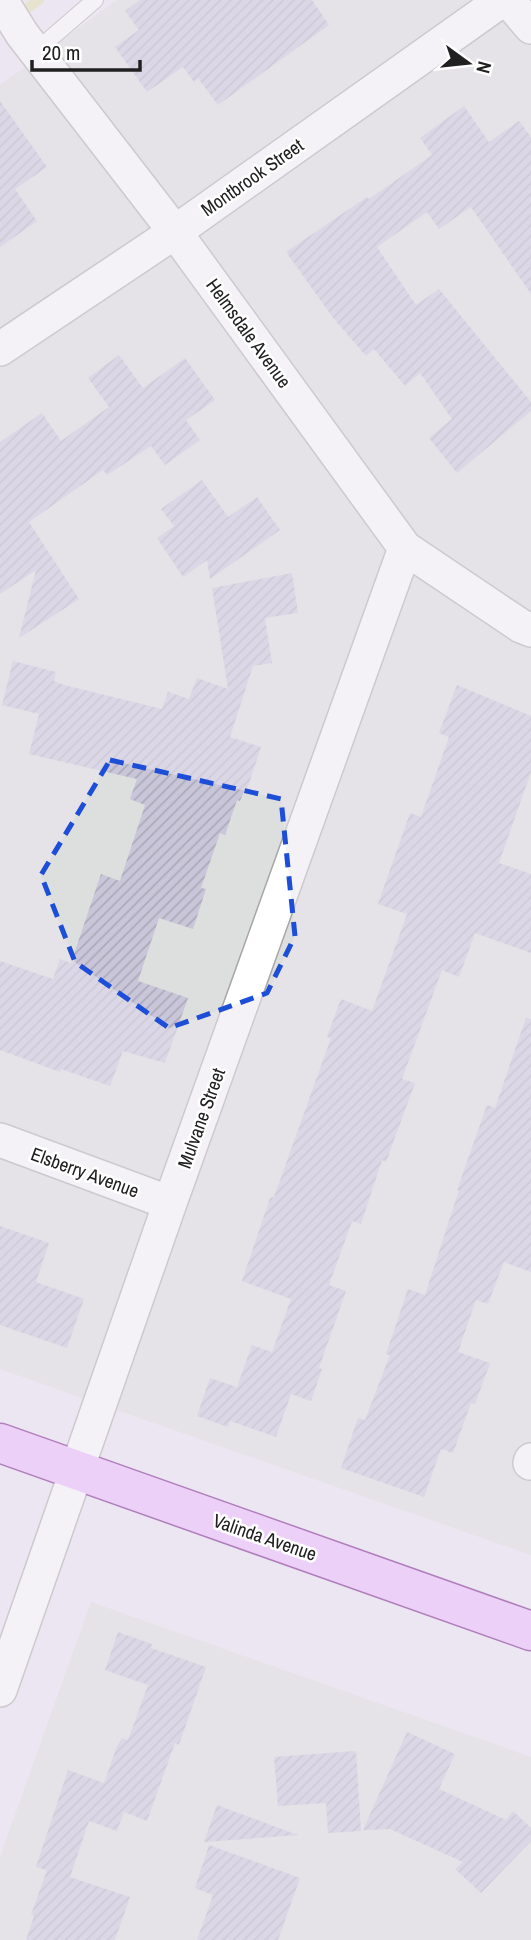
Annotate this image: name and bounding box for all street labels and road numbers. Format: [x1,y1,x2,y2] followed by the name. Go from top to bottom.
[196,132,309,222] street label: Montbrook Street
[200,273,298,393] street label: Helmsdale Avenue
[171,1064,231,1172] street label: Mulvane Street
[27,1140,143,1204] street label: Elsberry Avenue
[210,1507,320,1567] street label: Valinda Avenue

